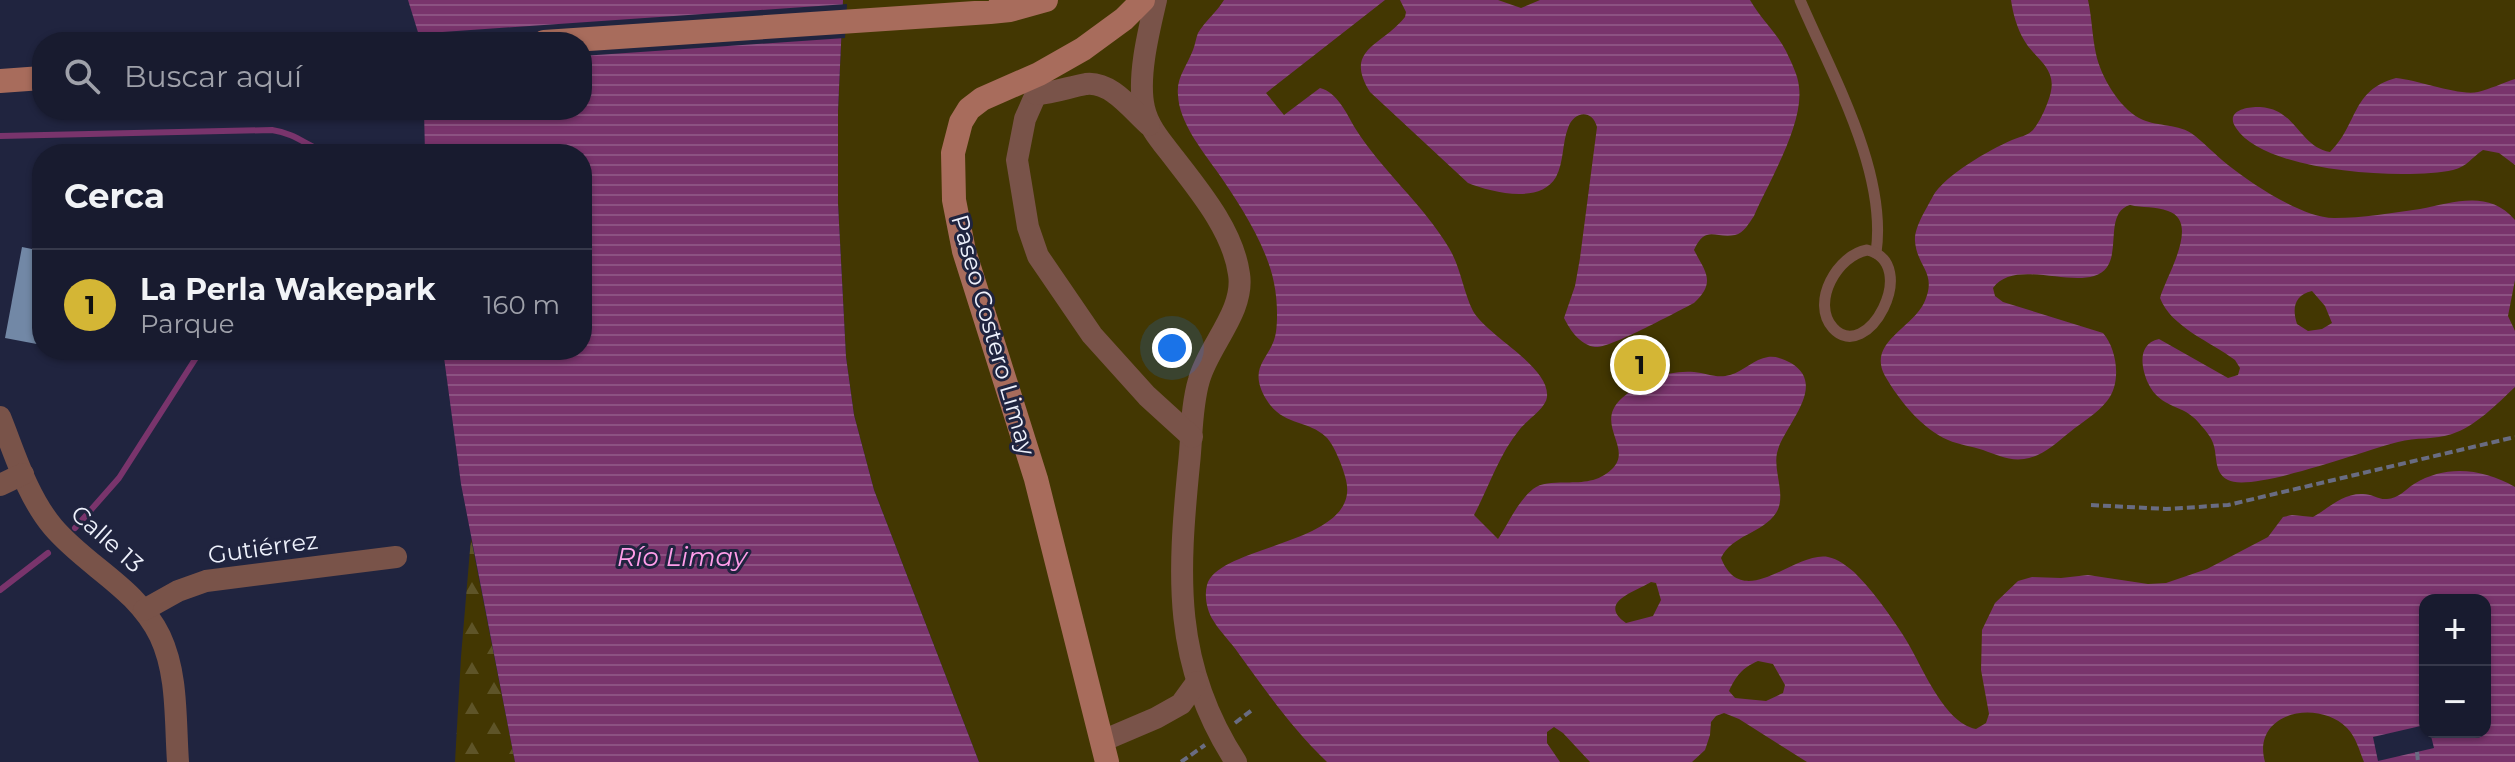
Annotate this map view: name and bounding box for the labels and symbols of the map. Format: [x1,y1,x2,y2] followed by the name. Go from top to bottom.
[945,211,1042,459] street label: Paseo Costero Limay
[1152,328,1192,368] your location
[1614,335,1666,395] pin: 1
[65,499,149,578] street label: Calle 13
[206,525,320,570] street label: Gutiérrez
[617,541,749,573] water label: Río Limay

